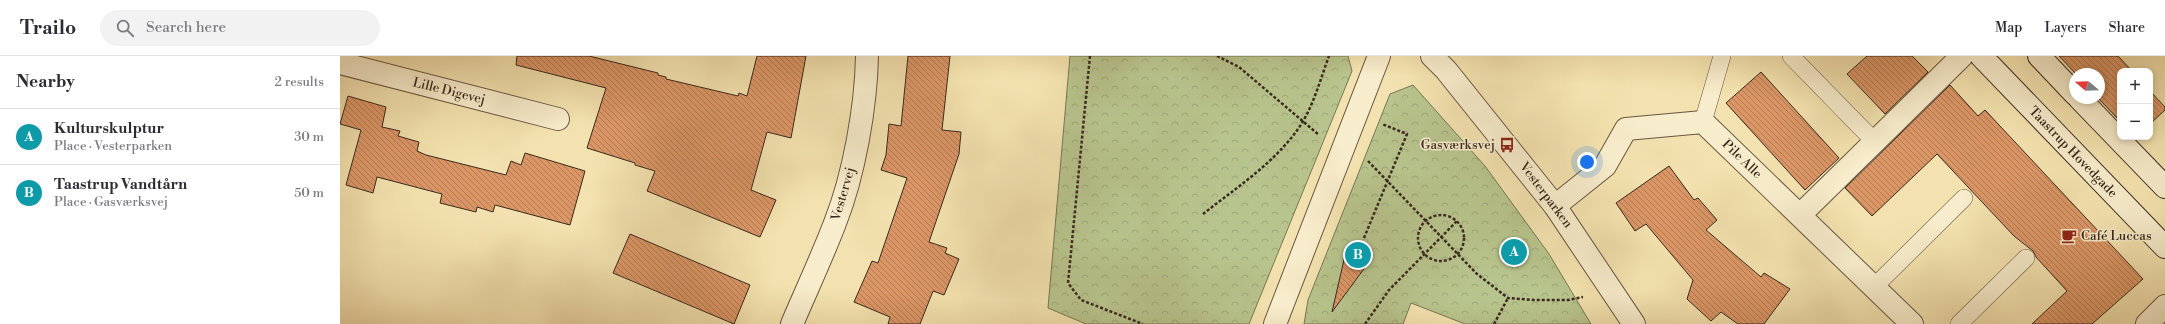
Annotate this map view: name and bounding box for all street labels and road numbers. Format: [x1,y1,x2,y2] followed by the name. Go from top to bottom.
[411,74,487,108] street label: Lille Digevej
[2025,103,2121,201] street label: Taastrup Hovedgade
[1719,136,1766,182] street label: Pile Alle
[1515,158,1576,231] street label: Vesterparken
[827,165,858,224] street label: Vestervej

